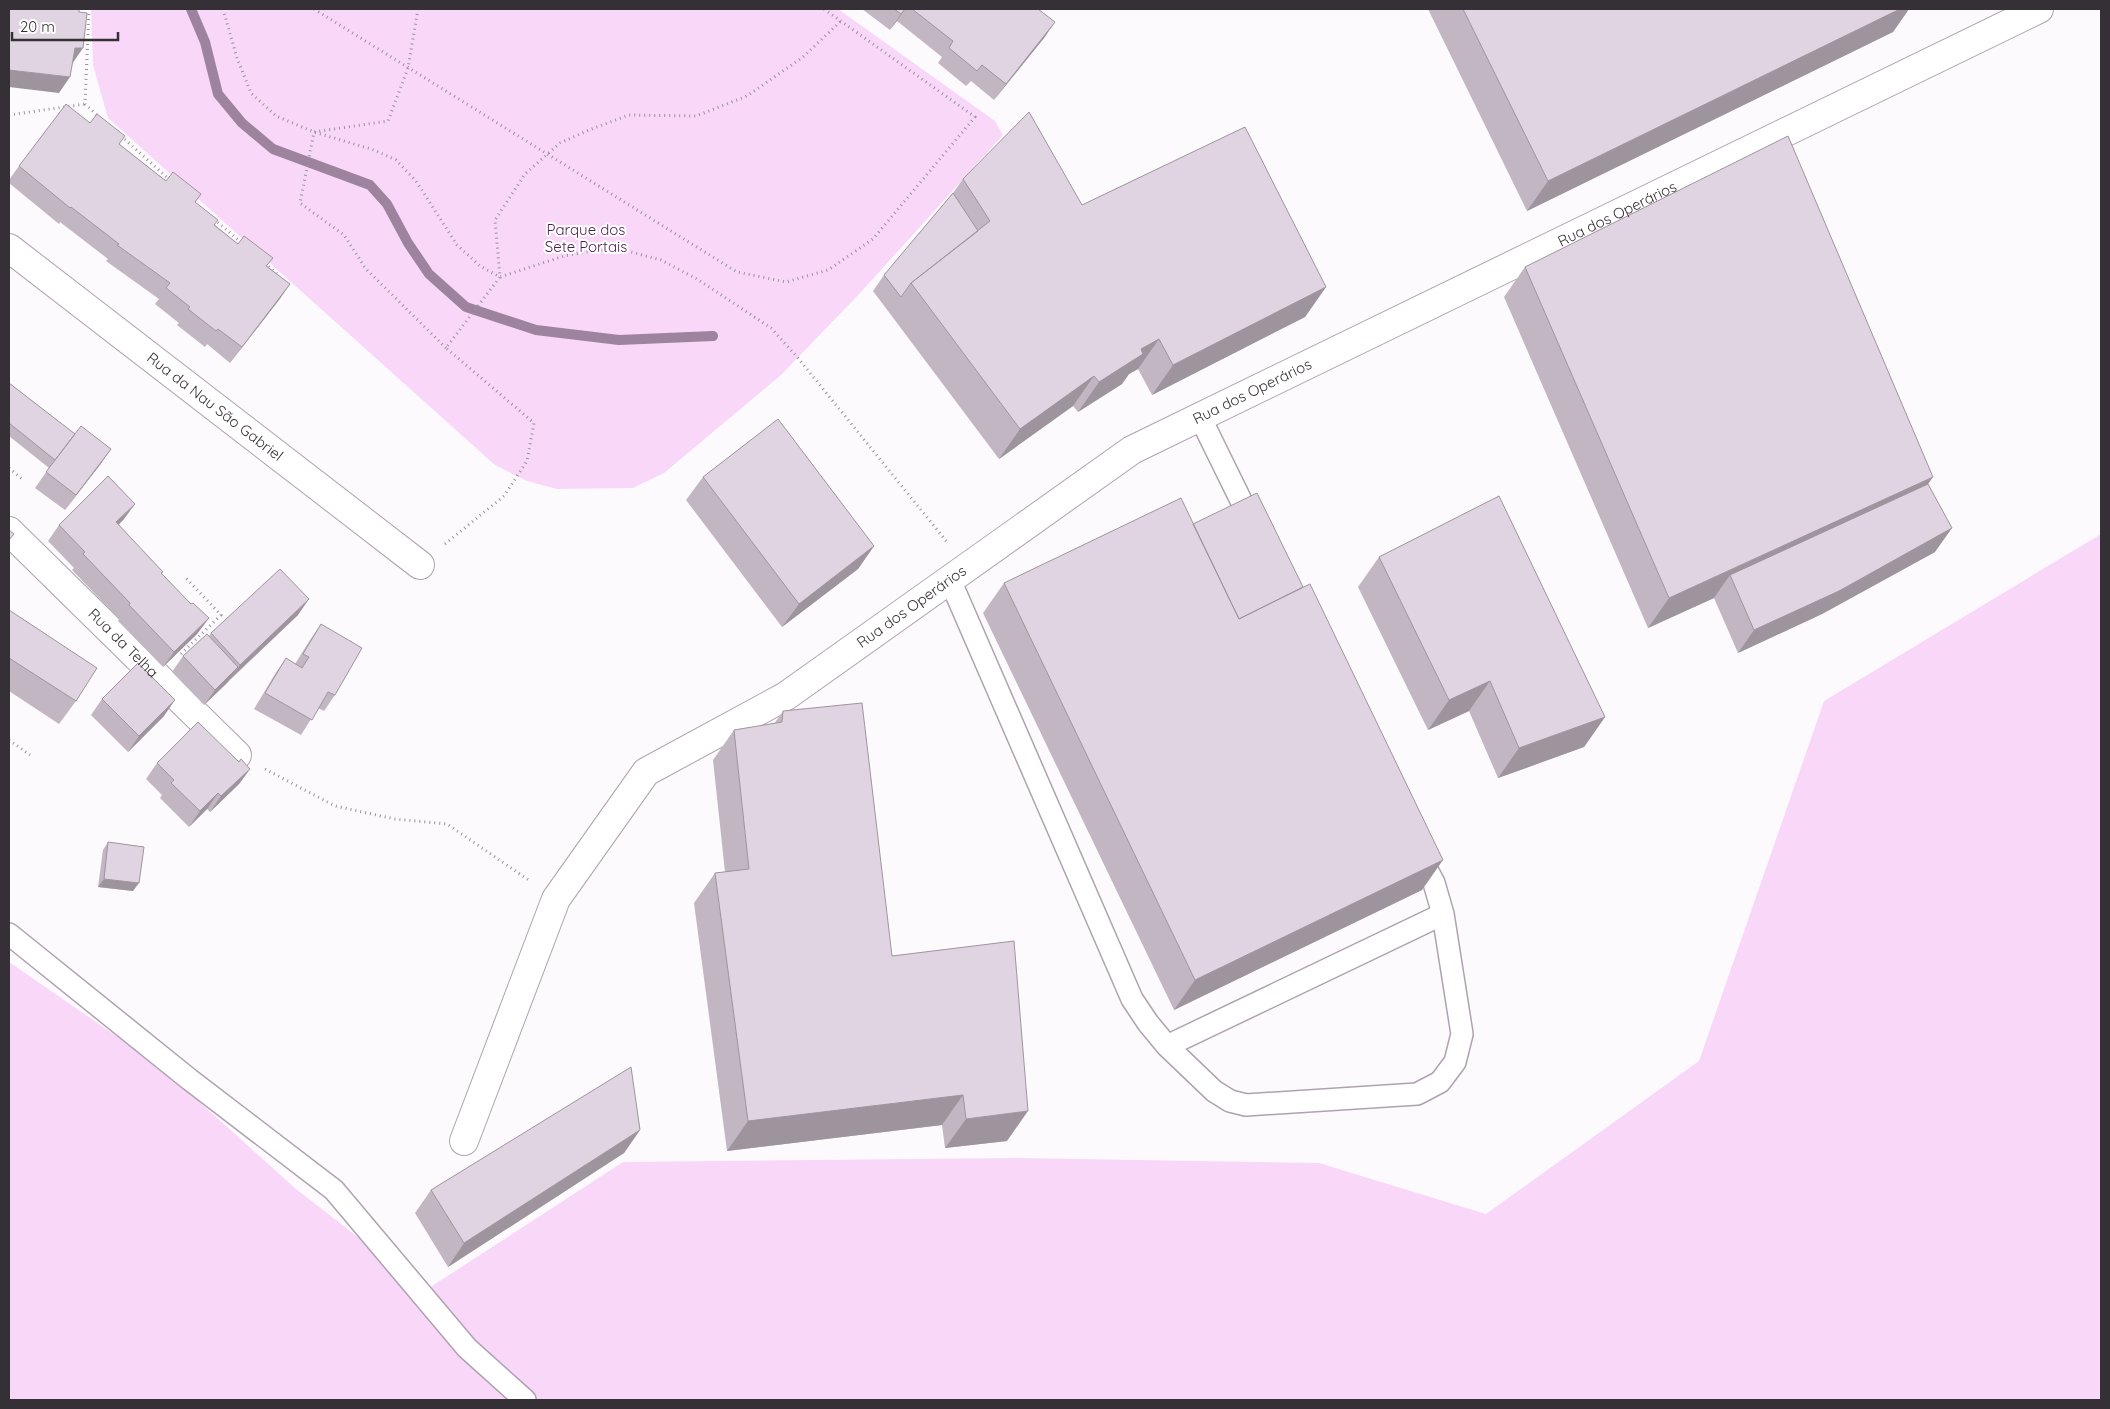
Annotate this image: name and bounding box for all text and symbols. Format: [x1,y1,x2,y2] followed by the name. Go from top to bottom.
[12,10,119,42] scale bar
[20,17,55,36] text: 20 m
[1555,177,1680,251] street label: Rua dos Operários
[545,220,627,256] park label: Parque dos Sete Portais
[143,348,287,465] street label: Rua da Nau São Gabriel
[1189,354,1314,428] street label: Rua dos Operários
[853,561,970,652] street label: Rua dos Operários
[84,604,163,681] street label: Rua da Telha

